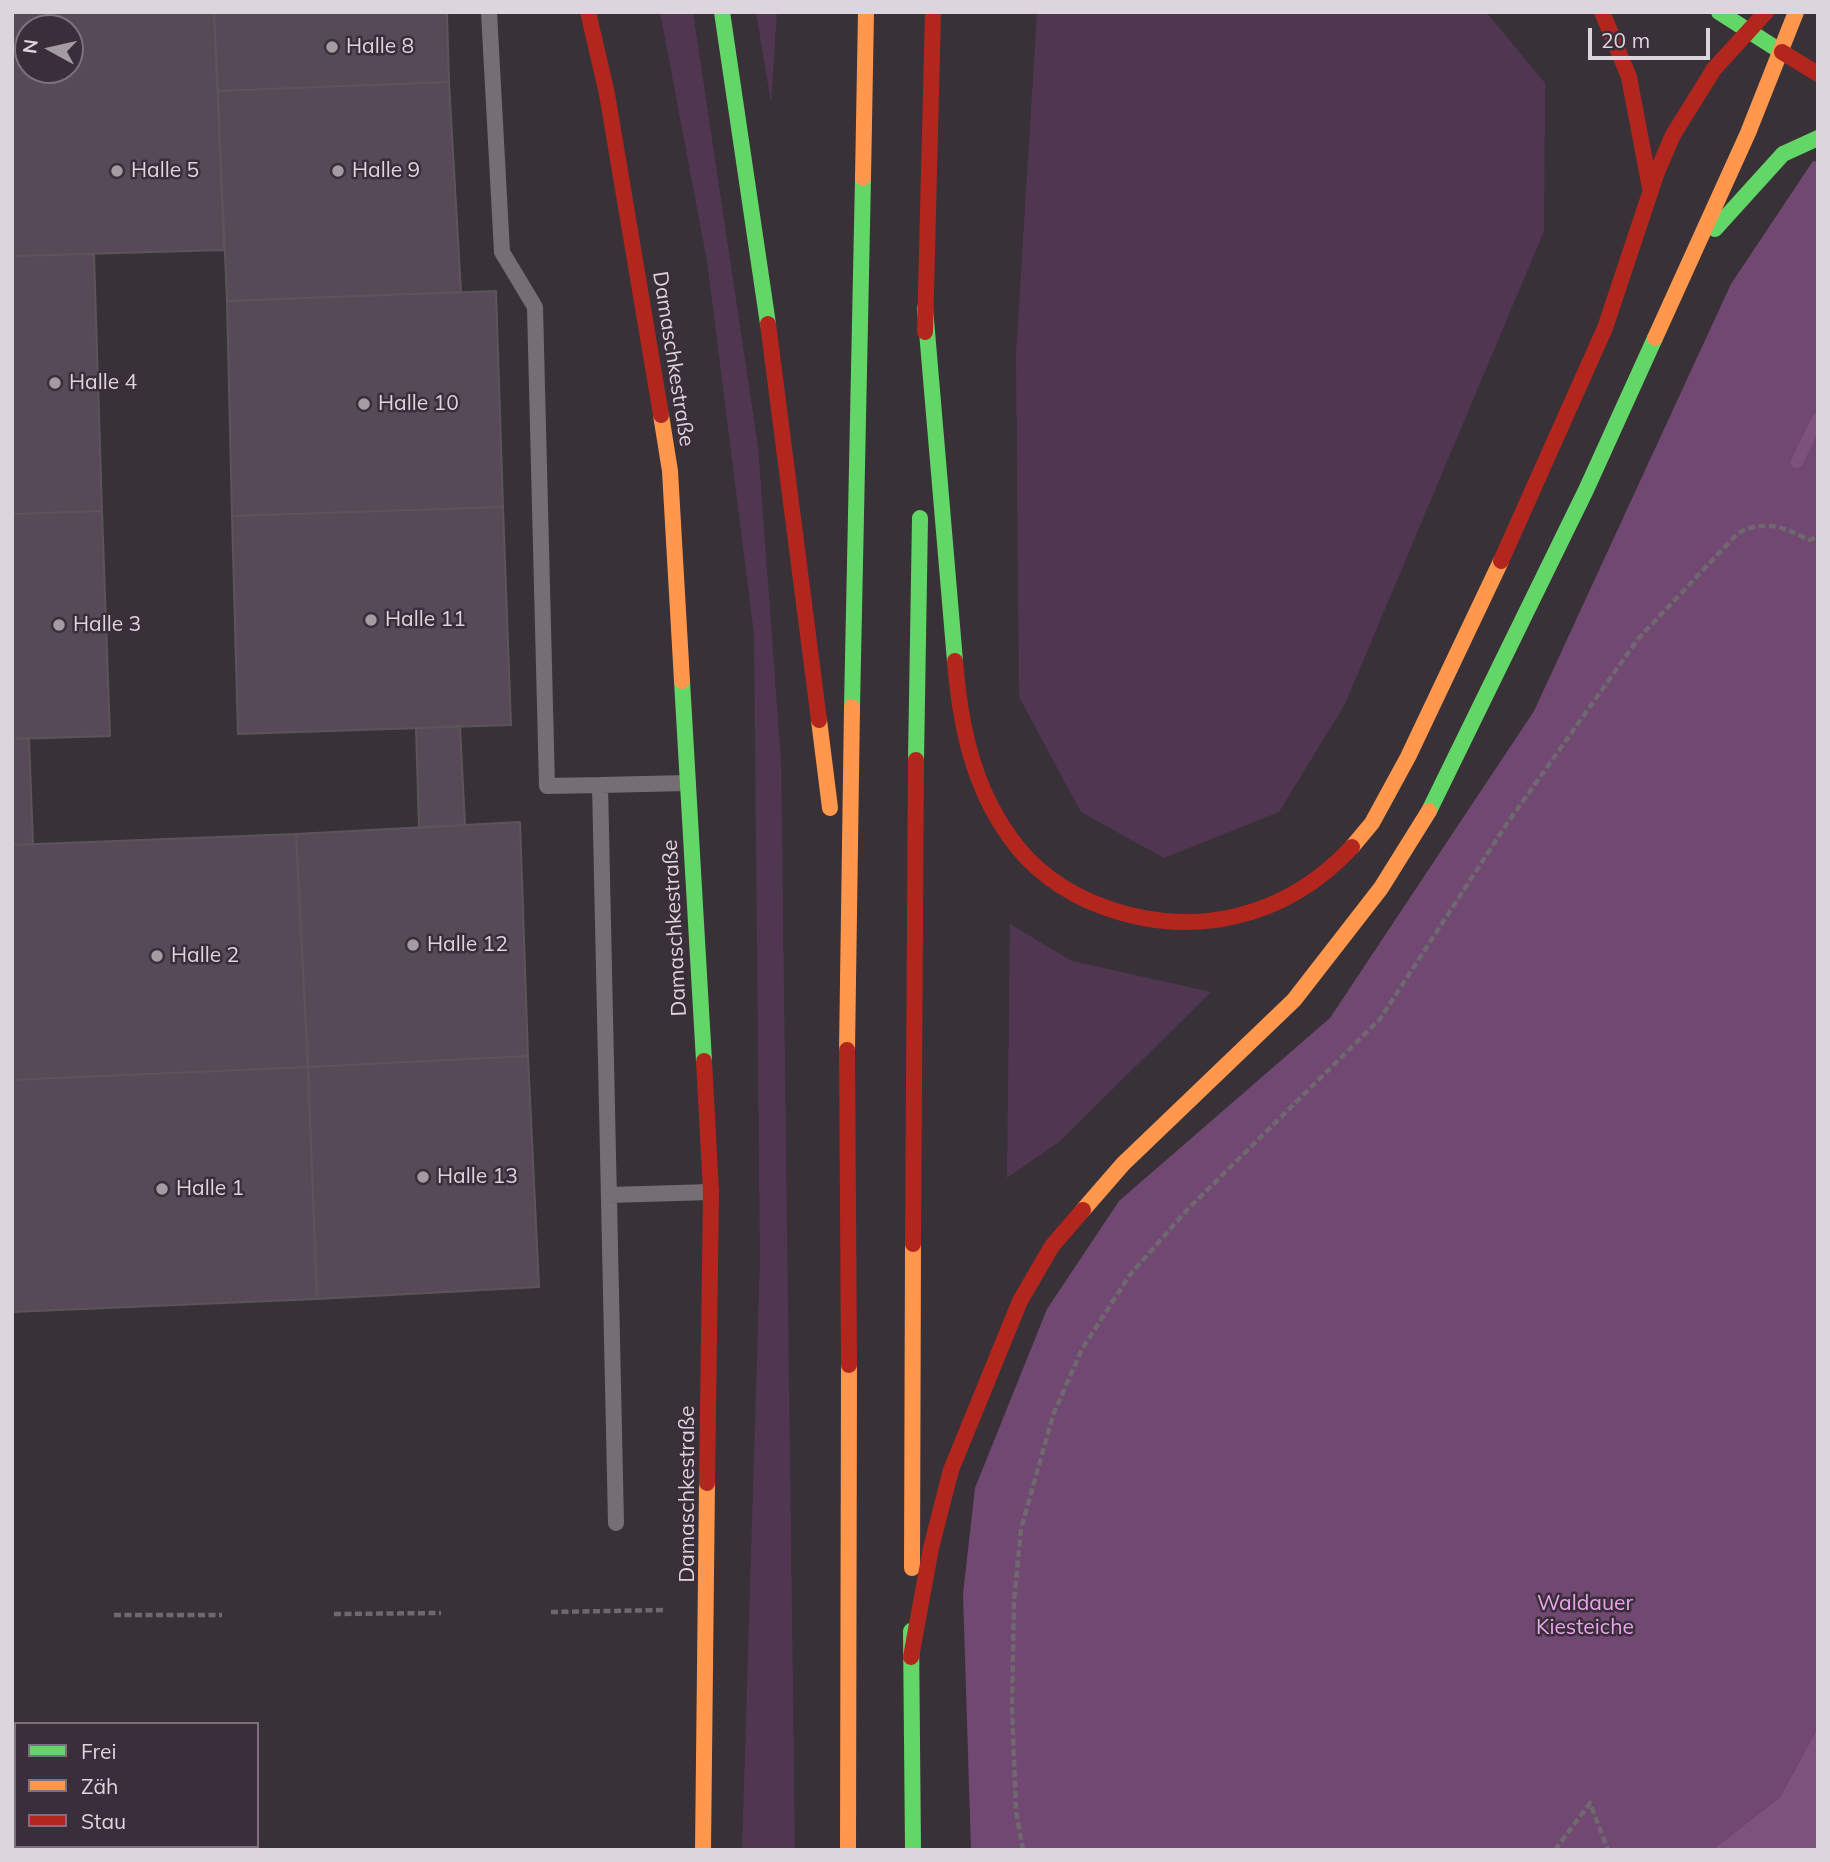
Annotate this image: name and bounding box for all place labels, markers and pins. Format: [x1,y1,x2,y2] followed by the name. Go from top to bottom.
[346,34,414,60] place label: Halle 8
[324,39,340,55] marker: Halle 8
[131,158,199,184] place label: Halle 5
[352,158,420,184] place label: Halle 9
[109,163,125,179] marker: Halle 5
[330,163,346,179] marker: Halle 9
[69,370,137,396] place label: Halle 4
[47,375,63,391] marker: Halle 4
[378,391,459,417] place label: Halle 10
[356,396,372,412] marker: Halle 10
[385,607,466,633] place label: Halle 11
[73,612,141,638] place label: Halle 3
[363,612,379,628] marker: Halle 11
[51,617,67,633] marker: Halle 3
[427,932,508,958] place label: Halle 12
[405,937,421,953] marker: Halle 12
[171,943,239,969] place label: Halle 2
[149,948,165,964] marker: Halle 2
[437,1164,518,1190] place label: Halle 13
[415,1169,431,1185] marker: Halle 13
[176,1176,244,1202] place label: Halle 1
[154,1181,170,1197] marker: Halle 1

